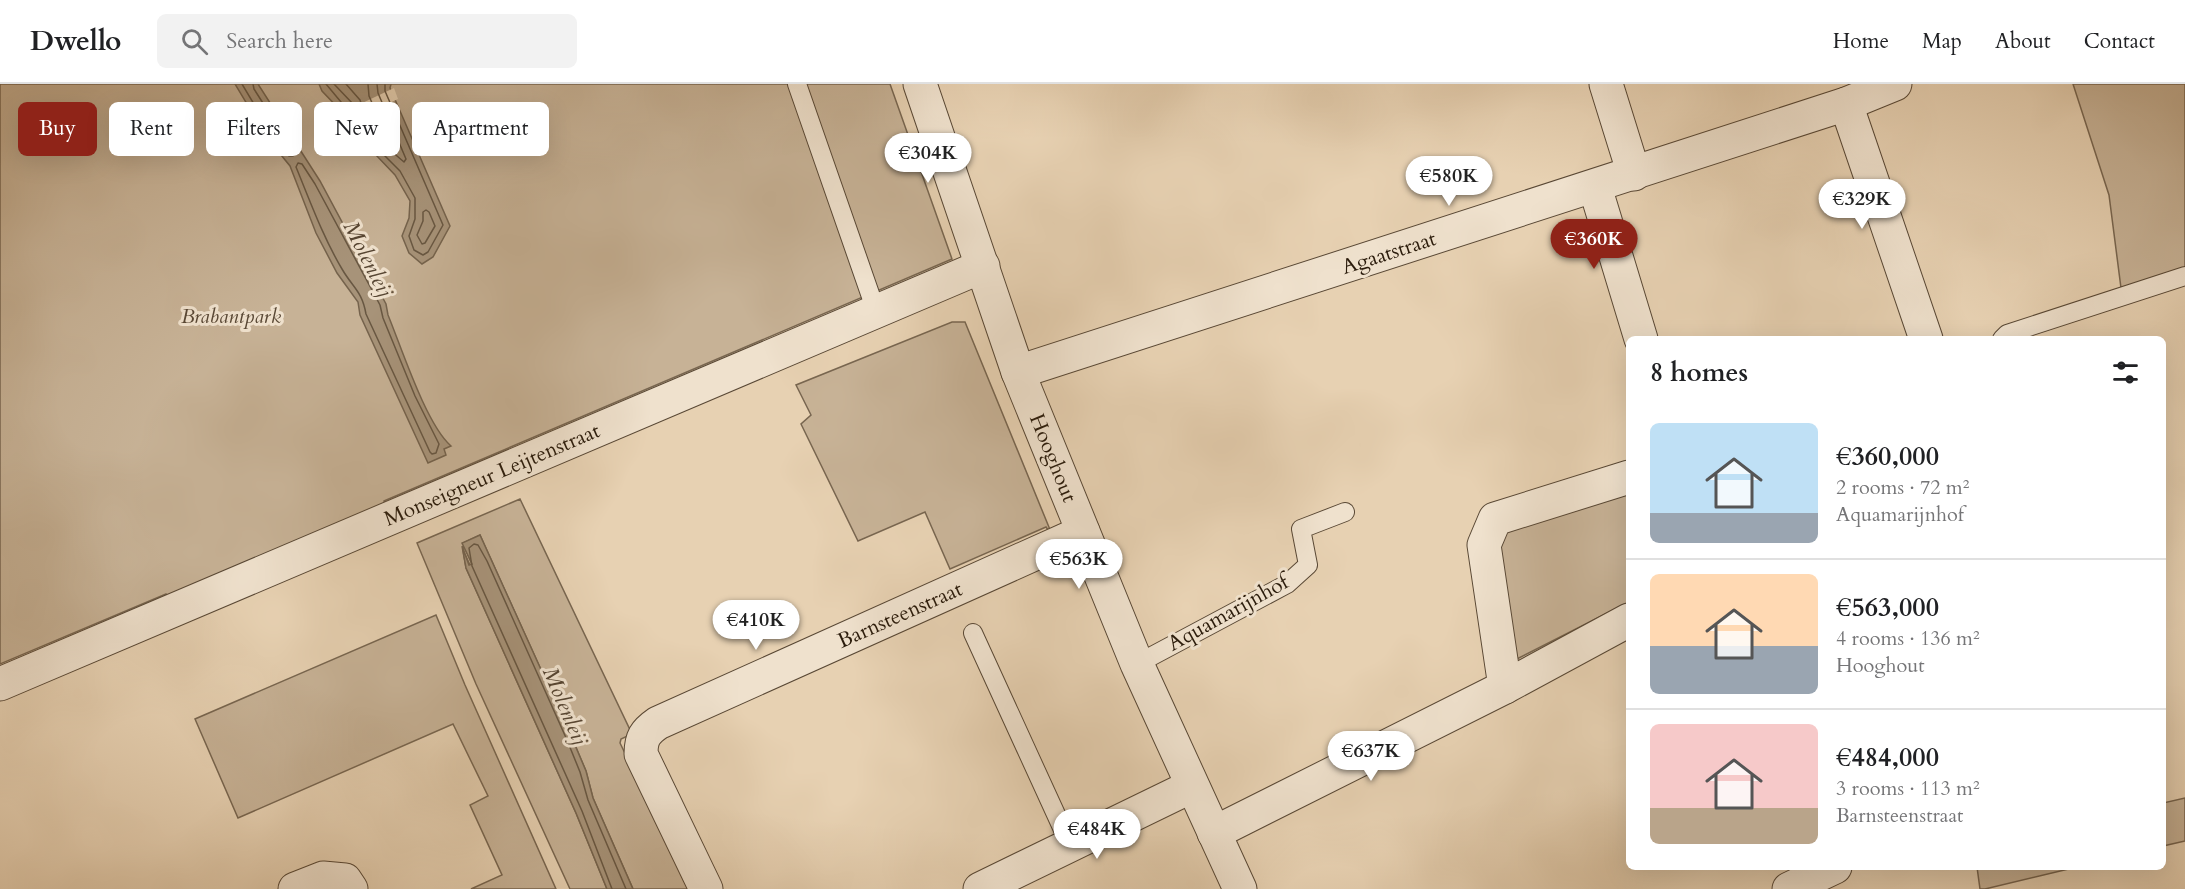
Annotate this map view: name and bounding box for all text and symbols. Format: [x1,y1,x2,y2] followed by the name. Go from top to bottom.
[157,14,577,68] search box
[30,22,121,60] text: Dwello
[178,25,211,58] icon: search
[226,26,333,56] text: Search here
[1833,27,1889,56] text: Home
[1922,27,1962,56] text: Map
[1995,27,2051,56] text: About
[2084,27,2155,56] text: Contact
[18,102,97,156] chip: Buy
[109,102,194,156] chip: Rent
[206,102,302,156] chip: Filters
[314,102,400,156] chip: New
[412,102,549,156] chip: Apartment
[886,133,970,184] pin: €304K
[899,139,957,166] text: €304K
[1407,156,1491,207] pin: €580K
[1420,162,1478,189] text: €580K
[1820,179,1904,230] pin: €329K
[1833,185,1891,212] text: €329K
[336,216,400,303] water label: Molenleij
[1552,219,1636,270] pin: €360K
[1338,224,1440,282] street label: Agaatstraat
[1565,225,1623,252] text: €360K
[181,302,282,331] park label: Brabantpark
[1650,355,1748,390] text: 8 homes
[2109,356,2142,389] icon: filters
[1022,409,1084,507] street label: Hooghout
[380,416,605,534] street label: Monseigneur Leijtenstraat
[1836,439,1939,474] text: €360,000
[1698,447,1770,519] icon: home
[1836,474,1969,501] text: 2 rooms · 72 m²
[1836,501,1964,528] text: Aquamarijnhof
[1037,539,1121,590] pin: €563K
[1050,545,1108,572] text: €563K
[1162,566,1297,658] street label: Aquamarijnhof
[833,574,967,655] street label: Barnsteenstraat
[1836,590,1939,625] text: €563,000
[1698,598,1770,670] icon: home
[714,600,798,651] pin: €410K
[727,606,785,633] text: €410K
[1836,625,1980,652] text: 4 rooms · 136 m²
[1836,652,1925,679] text: Hooghout
[535,662,595,750] water label: Molenleij
[1329,731,1413,782] pin: €637K
[1342,737,1400,764] text: €637K
[1836,740,1939,775] text: €484,000
[1698,748,1770,820] icon: home
[1836,775,1980,802] text: 3 rooms · 113 m²
[1836,802,1963,829] text: Barnsteenstraat
[1055,809,1139,860] pin: €484K
[1068,815,1126,842] text: €484K

